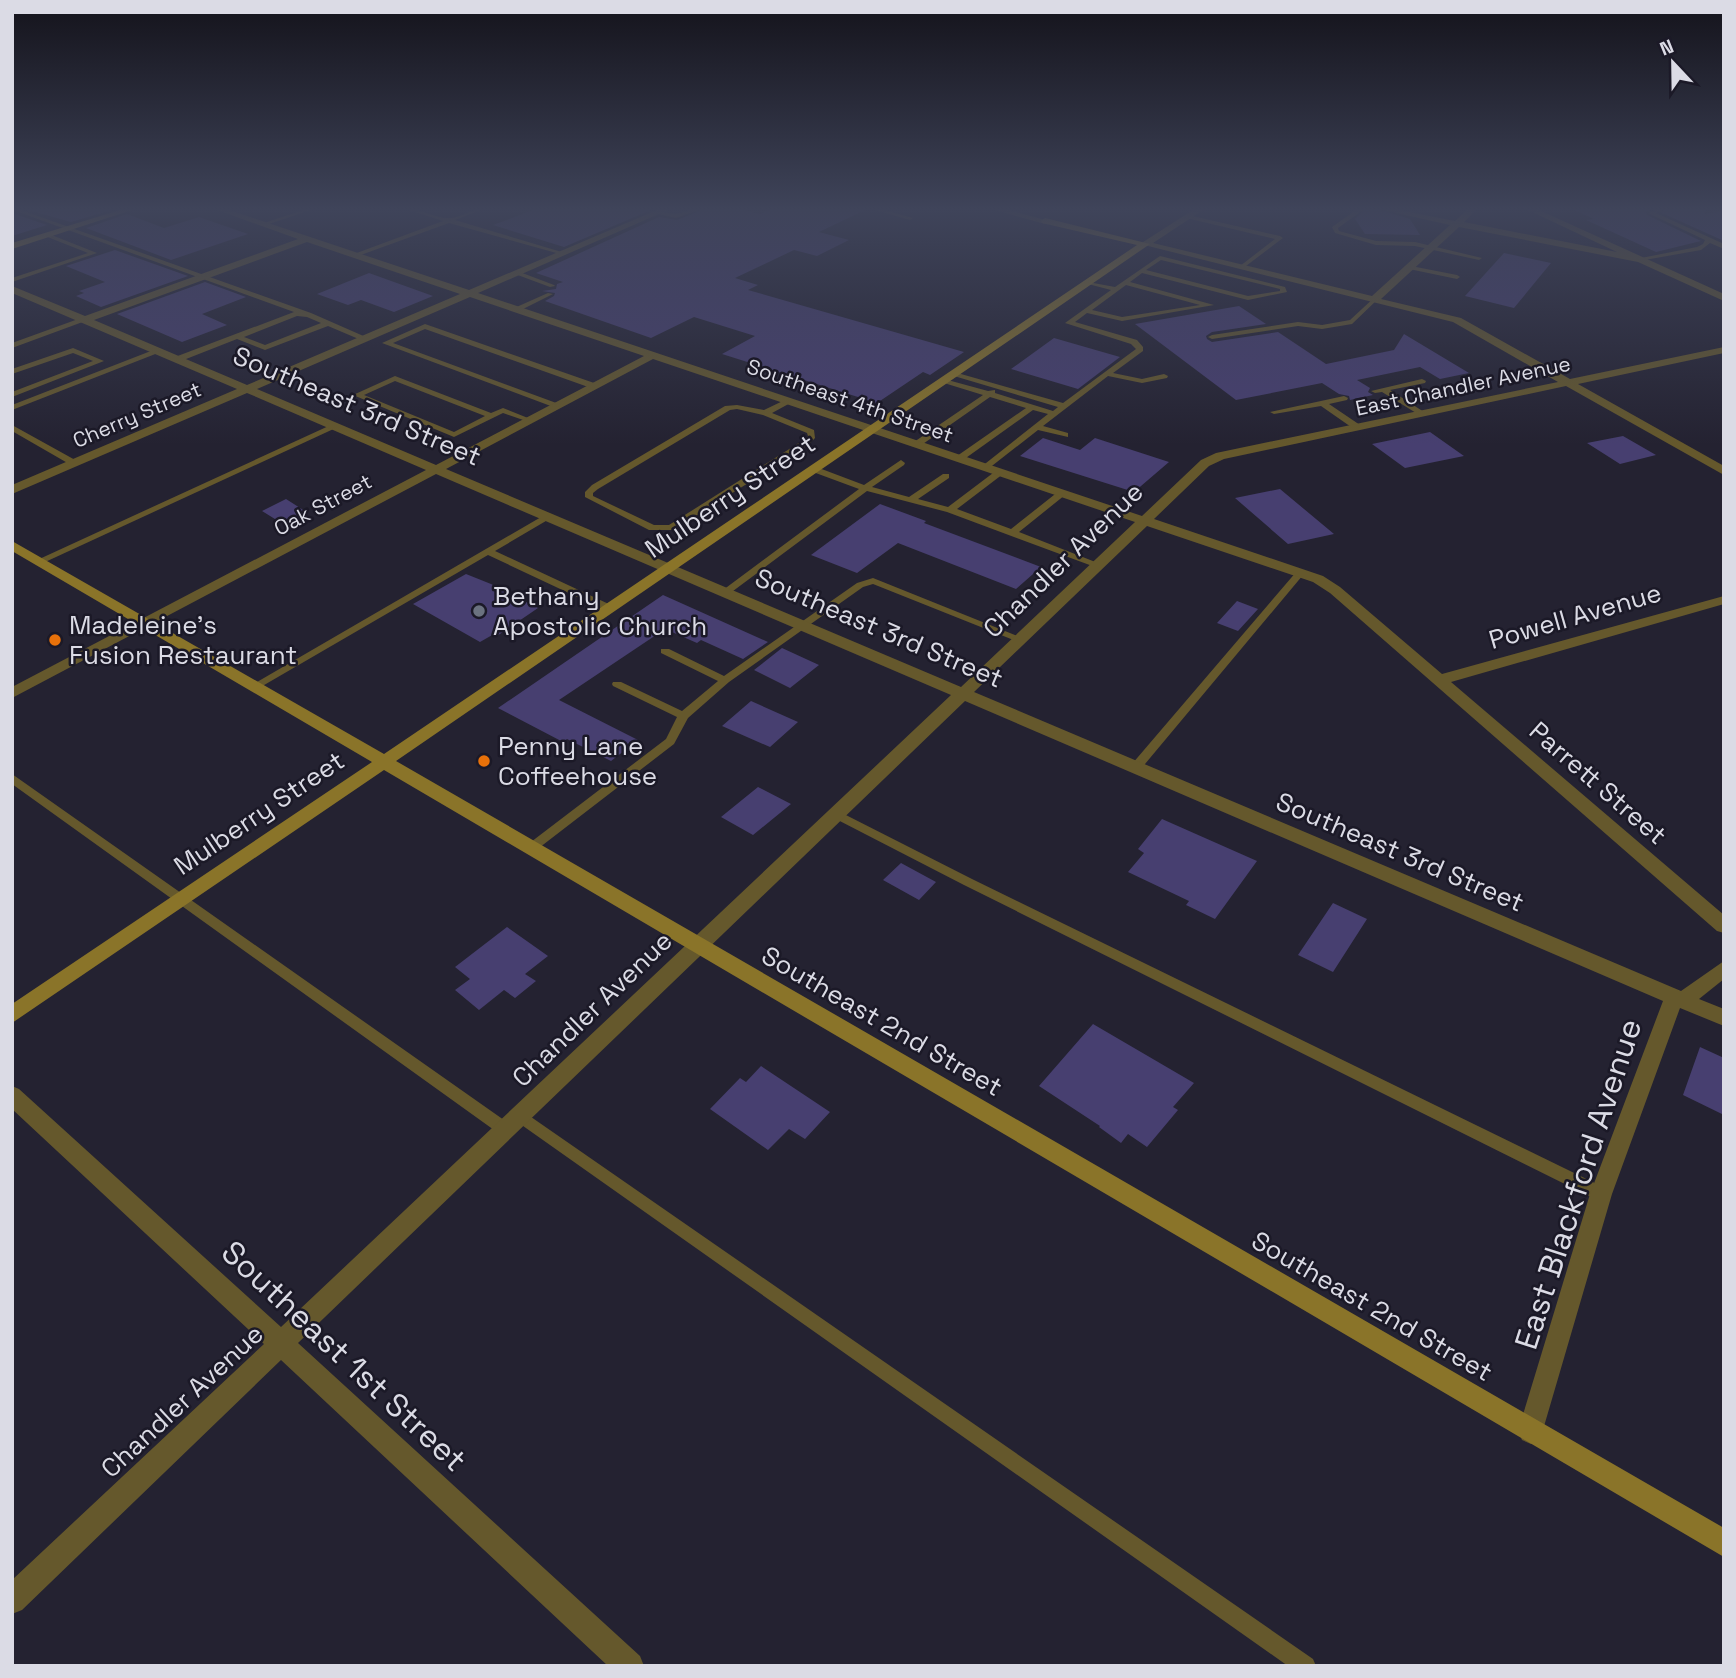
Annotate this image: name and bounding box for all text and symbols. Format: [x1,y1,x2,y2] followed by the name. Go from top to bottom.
[1638,28,1708,98] north arrow
[1656,34,1677,62] text: N
[228,338,486,474] street label: Southeast 3rd Street
[1353,350,1573,422] street label: East Chandler Avenue
[743,352,957,449] street label: Southeast 4th Street
[68,375,205,454] street label: Cherry Street
[638,426,822,566] street label: Mulberry Street
[269,468,376,542] street label: Oak Street
[976,475,1150,645] street label: Chandler Avenue
[750,560,1008,696] street label: Southeast 3rd Street
[1485,575,1665,657] street label: Powell Avenue
[493,579,707,643] place label: Bethany Apostolic Church
[471,603,487,619] marker: Bethany Apostolic Church
[69,608,297,672] place label: Madeleine's Fusion Restaurant
[47,632,63,648] marker: Madeleine's Fusion Restaurant
[1522,714,1674,852] street label: Parrett Street
[498,729,657,793] place label: Penny Lane Coffeehouse
[167,743,351,883] street label: Mulberry Street
[476,753,492,769] marker: Penny Lane Coffeehouse
[1271,784,1529,920] street label: Southeast 3rd Street
[505,924,679,1094] street label: Chandler Avenue
[755,938,1009,1104] street label: Southeast 2nd Street
[1506,1014,1650,1354] street label: East Blackford Avenue
[1245,1223,1499,1389] street label: Southeast 2nd Street
[213,1232,475,1480] street label: Southeast 1st Street
[94,1317,270,1485] street label: Chandler Avenue

